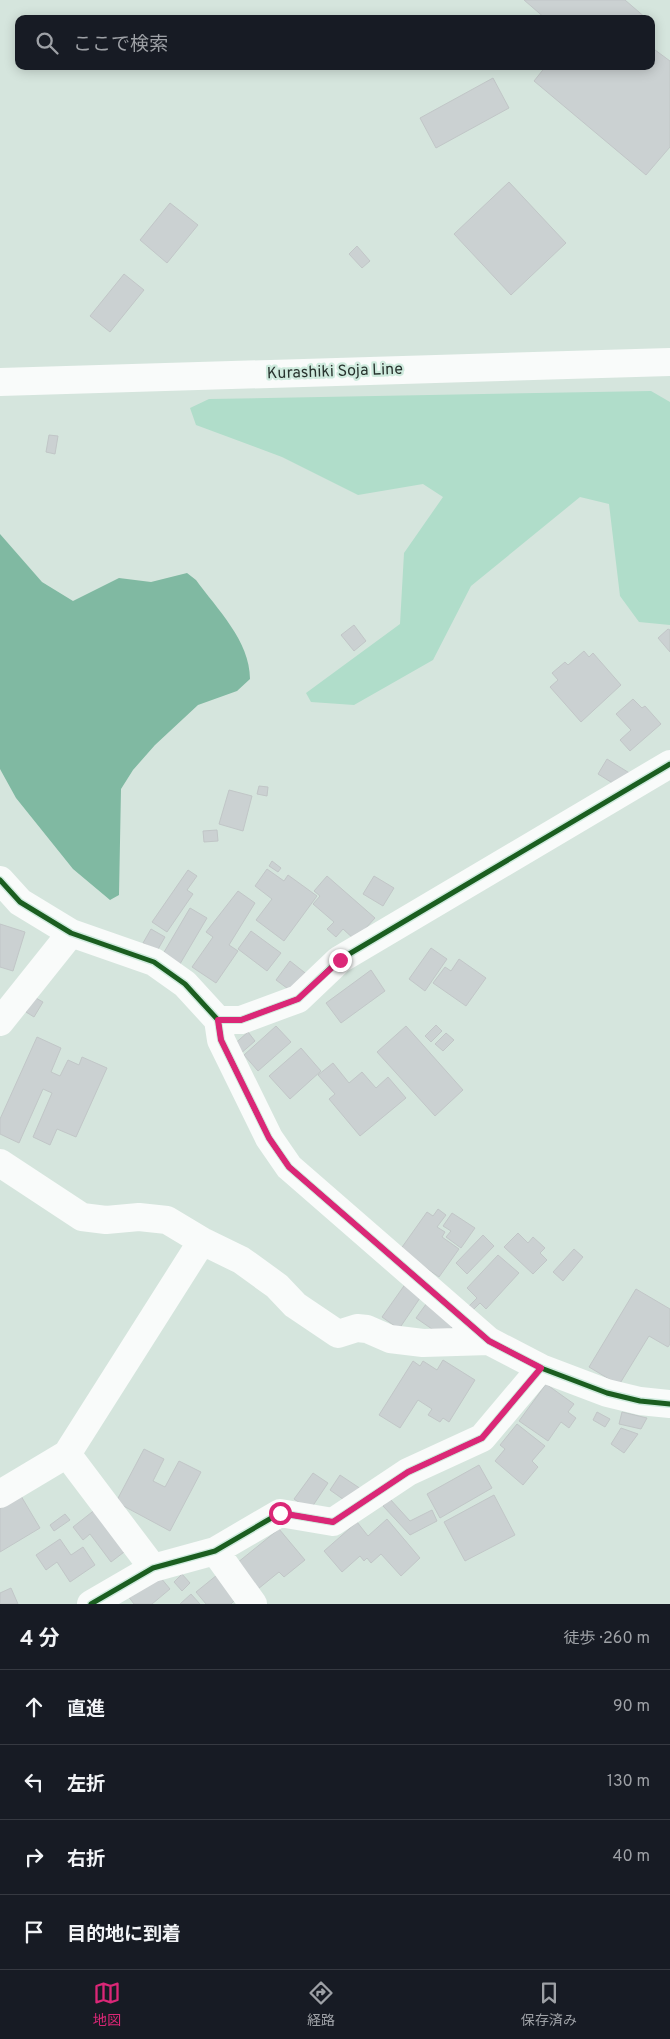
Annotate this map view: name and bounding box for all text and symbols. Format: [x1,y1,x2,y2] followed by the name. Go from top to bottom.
[15,15,655,70] search box
[33,29,61,57] icon: search
[73,33,168,57] text: ここで検索
[267,360,403,384] street label: Kurashiki Soja Line
[329,949,352,972] route end
[269,1502,292,1525] route start
[20,1626,60,1653] text: 4 分
[564,1629,650,1649] text: 徒歩 · 260 m
[20,1693,48,1721] icon: ahead
[613,1697,650,1717] text: 90 m
[67,1698,105,1722] text: 直進
[20,1768,48,1796] icon: left
[607,1772,650,1792] text: 130 m
[67,1773,105,1797] text: 左折
[20,1843,48,1871] icon: right
[612,1847,650,1867] text: 40 m
[67,1848,105,1872] text: 右折
[20,1918,48,1946] icon: arrive
[67,1923,181,1947] text: 目的地に到着
[93,1979,121,2030] tab: 地図
[307,1979,335,2030] tab: 経路
[521,1979,577,2030] tab: 保存済み

